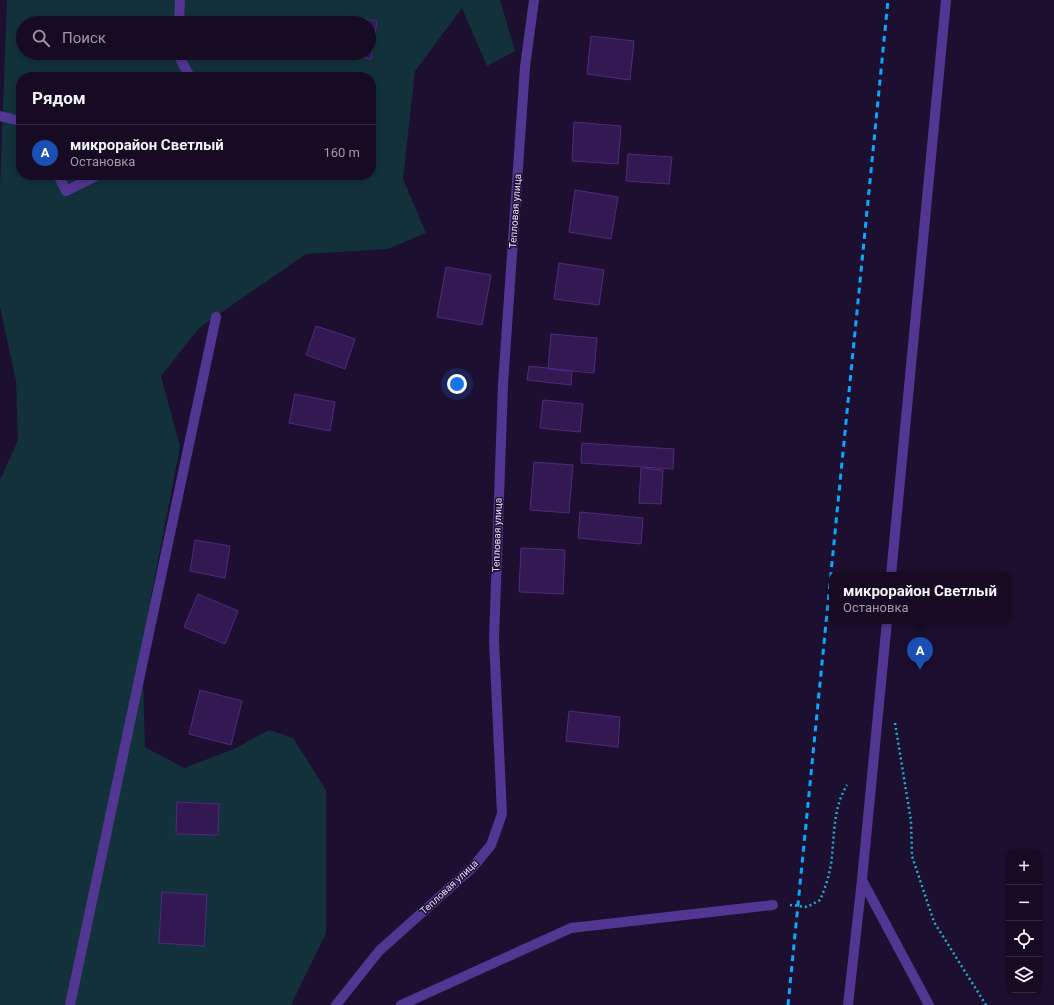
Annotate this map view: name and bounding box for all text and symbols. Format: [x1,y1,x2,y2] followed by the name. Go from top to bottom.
[16,16,376,60] search box
[30,27,52,49] icon: search
[62,29,106,47] text: Поиск
[32,88,86,108] text: Рядом
[70,136,224,154] text: микрорайон Светлый
[41,145,49,160] text: A
[323,145,360,160] text: 160 m
[70,154,135,169] text: Остановка
[507,173,523,249] street label: Тепловая улица
[447,374,467,394] your location
[490,498,504,572] street label: Тепловая улица
[829,572,1011,624] popup
[843,582,997,600] text: микрорайон Светлый
[843,600,908,615] text: Остановка
[907,637,933,670] pin: A
[1006,849,1042,993] map controls
[1006,849,1042,885] button: +
[418,858,480,916] street label: Тепловая улица
[1006,885,1042,921] button: −
[1006,921,1042,957] button: locate
[1006,957,1042,993] button: layers

